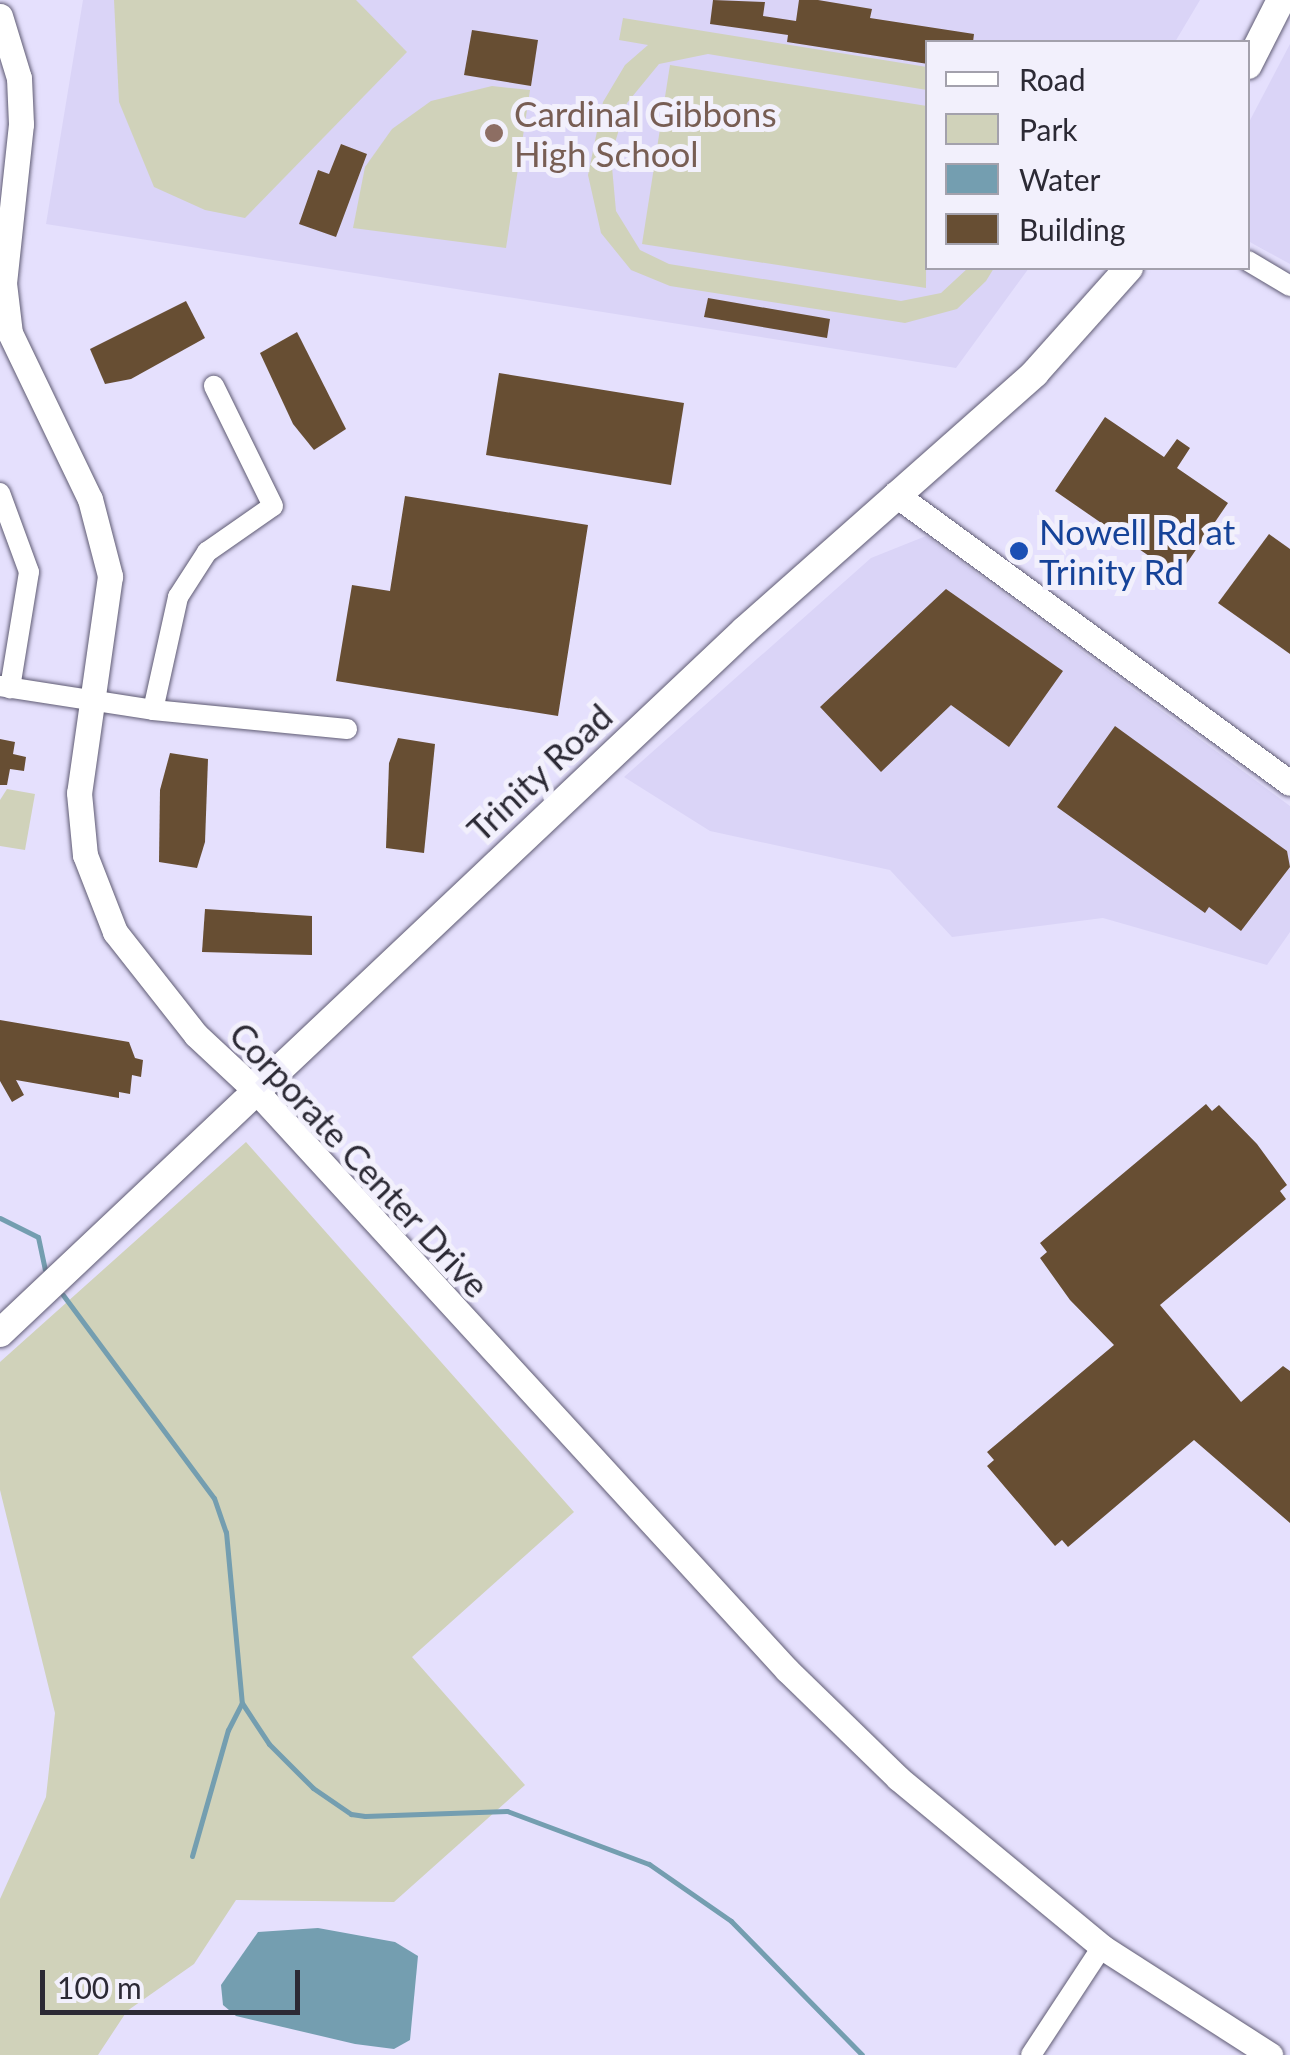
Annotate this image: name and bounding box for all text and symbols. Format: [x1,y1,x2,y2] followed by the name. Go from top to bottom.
[925,40,1250,270] legend
[1019,61,1086,97] text: Road
[514,92,777,174] place label: Cardinal Gibbons High School
[1019,111,1078,147] text: Park
[483,122,505,144] marker: Cardinal Gibbons High School
[1019,161,1101,197] text: Water
[1019,211,1125,247] text: Building
[1039,510,1235,592] place label: Nowell Rd at Trinity Rd
[1008,540,1030,562] marker: Nowell Rd at Trinity Rd
[458,694,620,850] street label: Trinity Road
[221,1012,499,1306] street label: Corporate Center Drive
[45,1950,305,2012] scale bar
[57,1969,142,2005] text: 100 m

